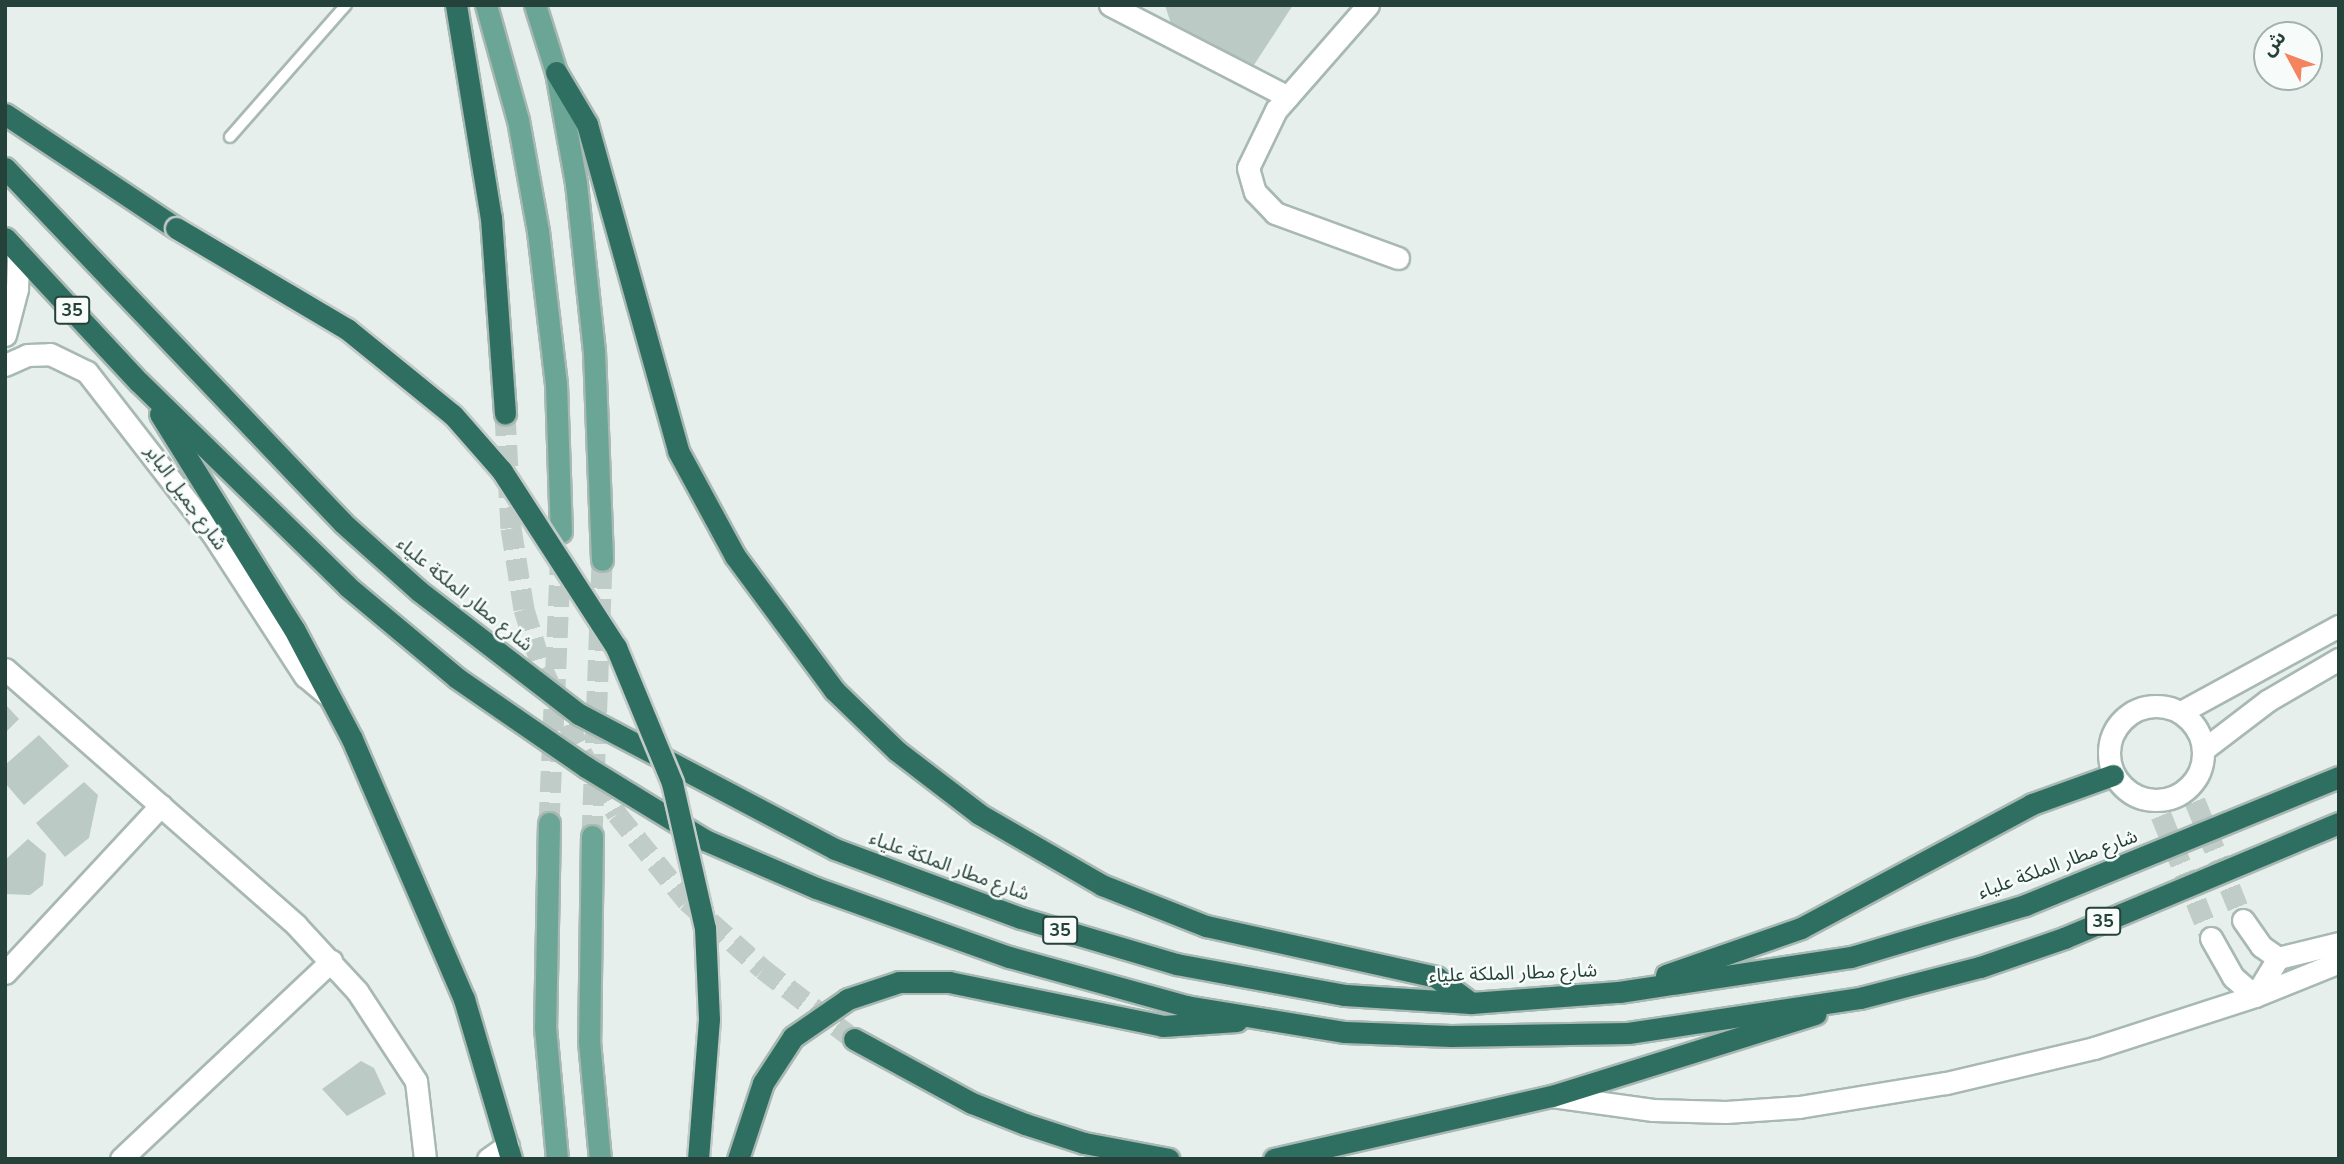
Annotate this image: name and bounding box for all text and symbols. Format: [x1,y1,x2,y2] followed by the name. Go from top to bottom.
[2253,21,2323,91] north arrow
[2255,25,2292,62] text: ش
[53,296,91,324] road number: 35
[139,441,231,555] street label: شارع جميل الباير
[391,533,537,657] street label: شارع مطار الملكة علياء
[1975,825,2141,905] street label: شارع مطار الملكة علياء
[866,827,1032,907] street label: شارع مطار الملكة علياء
[2084,906,2122,936] road number: 35
[1041,916,1079,945] road number: 35
[1428,960,1598,988] street label: شارع مطار الملكة علياء

